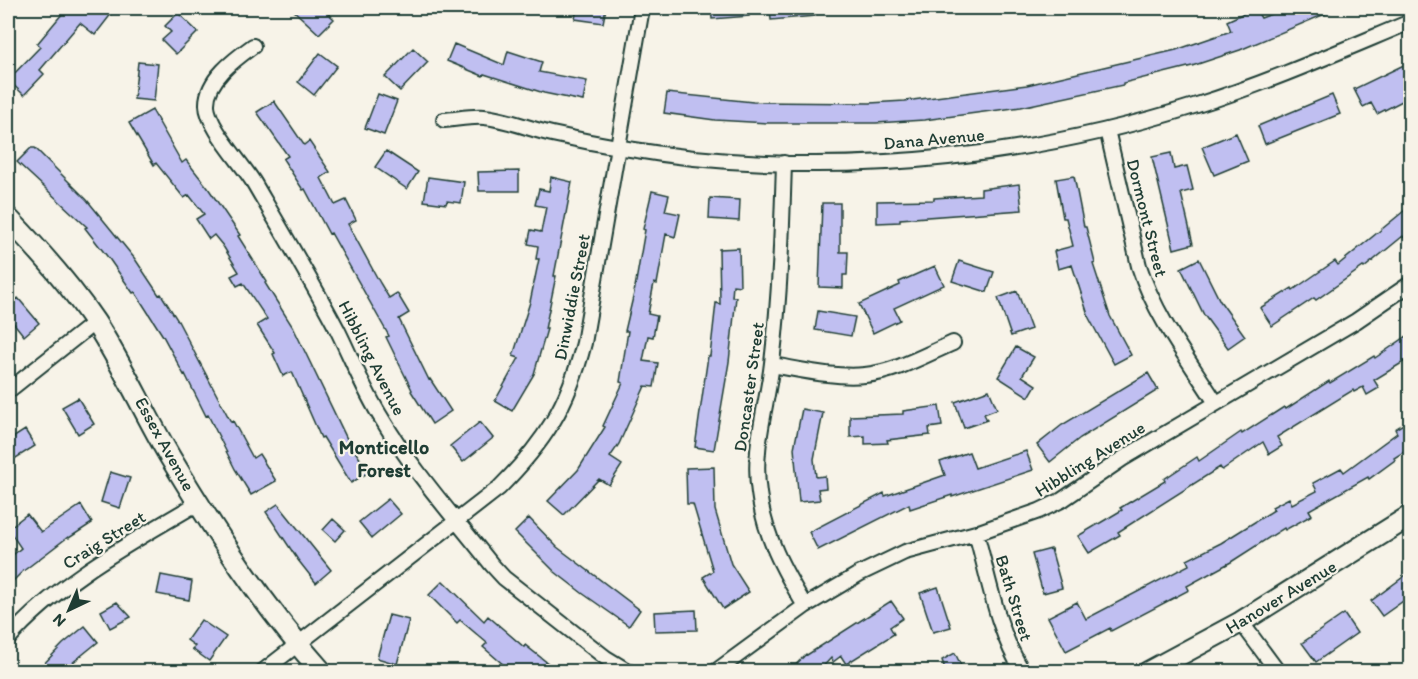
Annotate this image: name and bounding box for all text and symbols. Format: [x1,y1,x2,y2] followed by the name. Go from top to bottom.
[882,124,986,154] street label: Dana Avenue
[1122,157,1172,280] street label: Dormont Street
[549,232,595,362] street label: Dinwiddie Street
[334,297,410,419] street label: Hibbling Avenue
[729,321,769,453] street label: Doncaster Street
[130,393,200,495] street label: Essex Avenue
[1031,416,1149,502] street label: Hibbling Avenue
[339,435,429,482] district label: Monticello Forest
[58,506,150,574] street label: Craig Street
[990,552,1038,644] street label: Bath Street
[1221,555,1341,639] street label: Hanover Avenue
[39,580,99,640] north arrow
[48,610,69,631] text: N

